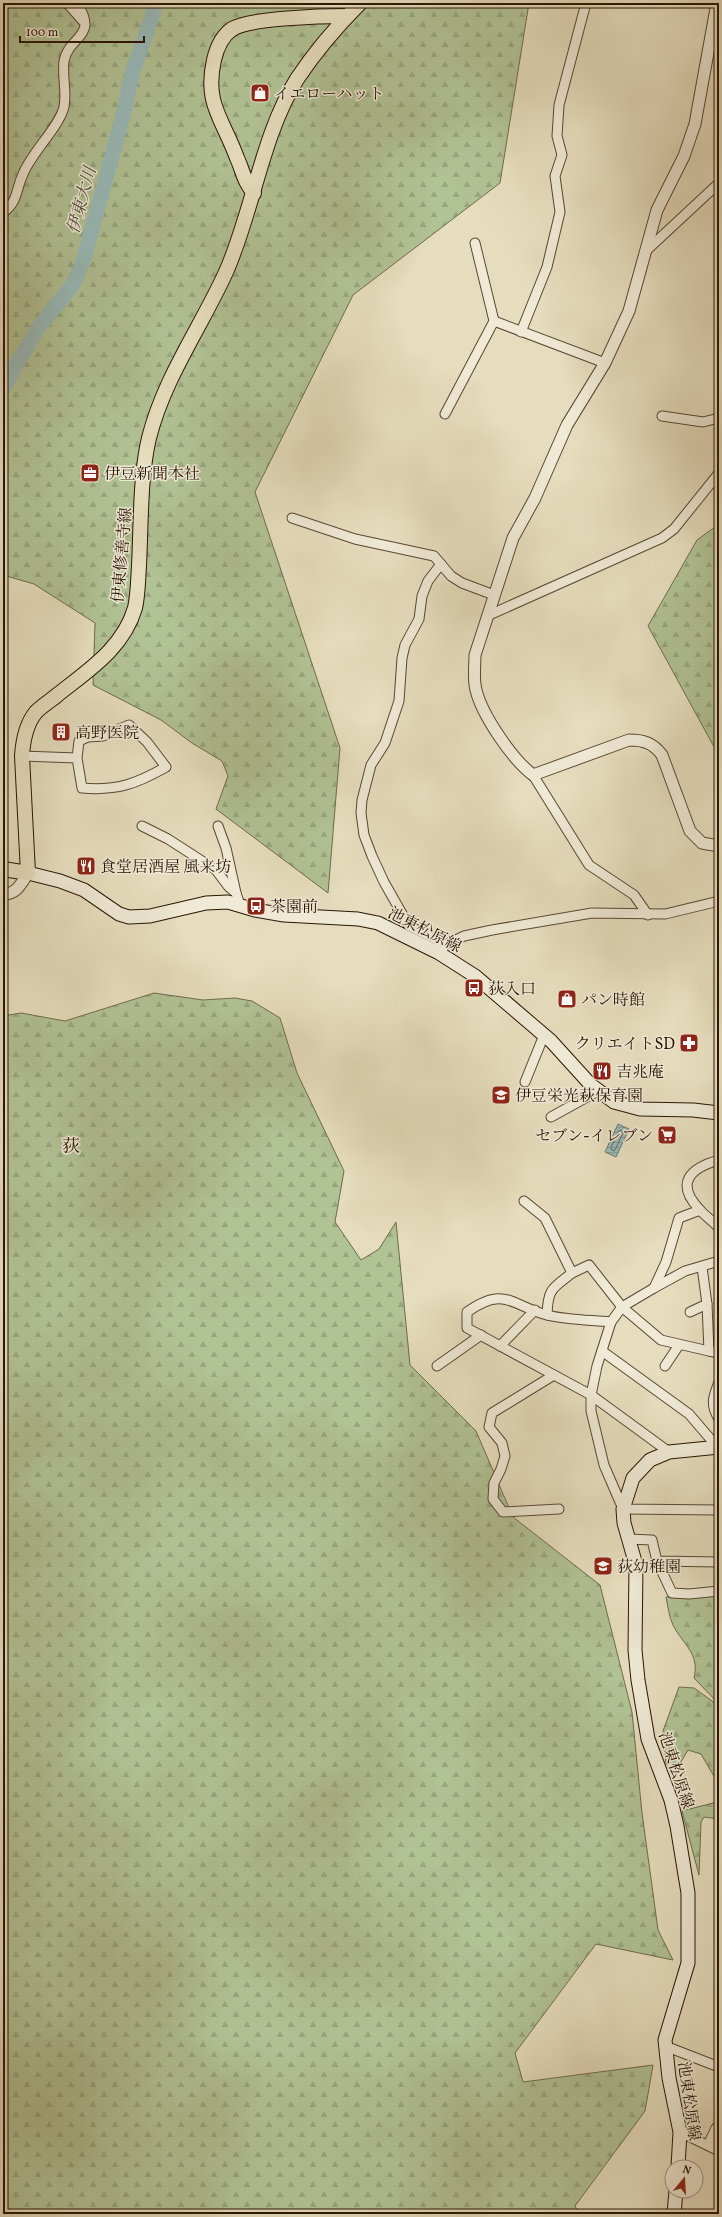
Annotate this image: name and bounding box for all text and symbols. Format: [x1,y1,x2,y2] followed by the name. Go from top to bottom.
[20,18,144,44] scale bar
[26,25,59,41] text: 100 m
[249,82,271,104] shop icon: イエローハット
[274,84,385,106] place label: イエローハット
[63,163,103,236] water label: 伊東大川
[79,462,101,484] office icon: 伊豆新聞本社
[104,464,200,486] place label: 伊豆新聞本社
[108,506,138,604] street label: 伊東修善寺線
[50,721,72,743] building icon: 高野医院
[75,723,139,745] place label: 高野医院
[75,855,97,877] restaurant icon: 食堂居酒屋 風来坊
[100,857,231,879] place label: 食堂居酒屋 風来坊
[245,895,267,917] bus stop icon: 茶園前
[270,897,318,919] place label: 茶園前
[383,903,465,959] street label: 池東松原線
[463,977,485,999] bus stop icon: 荻入口
[488,979,536,1001] place label: 荻入口
[556,988,578,1010] shop icon: パン時館
[581,990,645,1012] place label: パン時館
[678,1032,700,1054] pharmacy icon: クリエイトSD
[575,1034,675,1056] place label: クリエイトSD
[591,1060,613,1082] restaurant icon: 吉兆庵
[616,1062,664,1084] place label: 吉兆庵
[490,1084,512,1106] school or university icon: 伊豆栄光萩保育園
[515,1086,643,1108] place label: 伊豆栄光萩保育園
[656,1124,678,1146] supermarket icon: セブン-イレブン
[536,1126,653,1148] place label: セブン-イレブン
[62,1135,80,1160] district label: 荻
[592,1555,614,1577] school or university icon: 荻幼稚園
[617,1557,681,1579] place label: 荻幼稚園
[652,1729,698,1812] street label: 池東松原線
[672,2060,704,2142] street label: 池東松原線
[664,2159,704,2199] north arrow
[681,2163,693,2179] text: N

